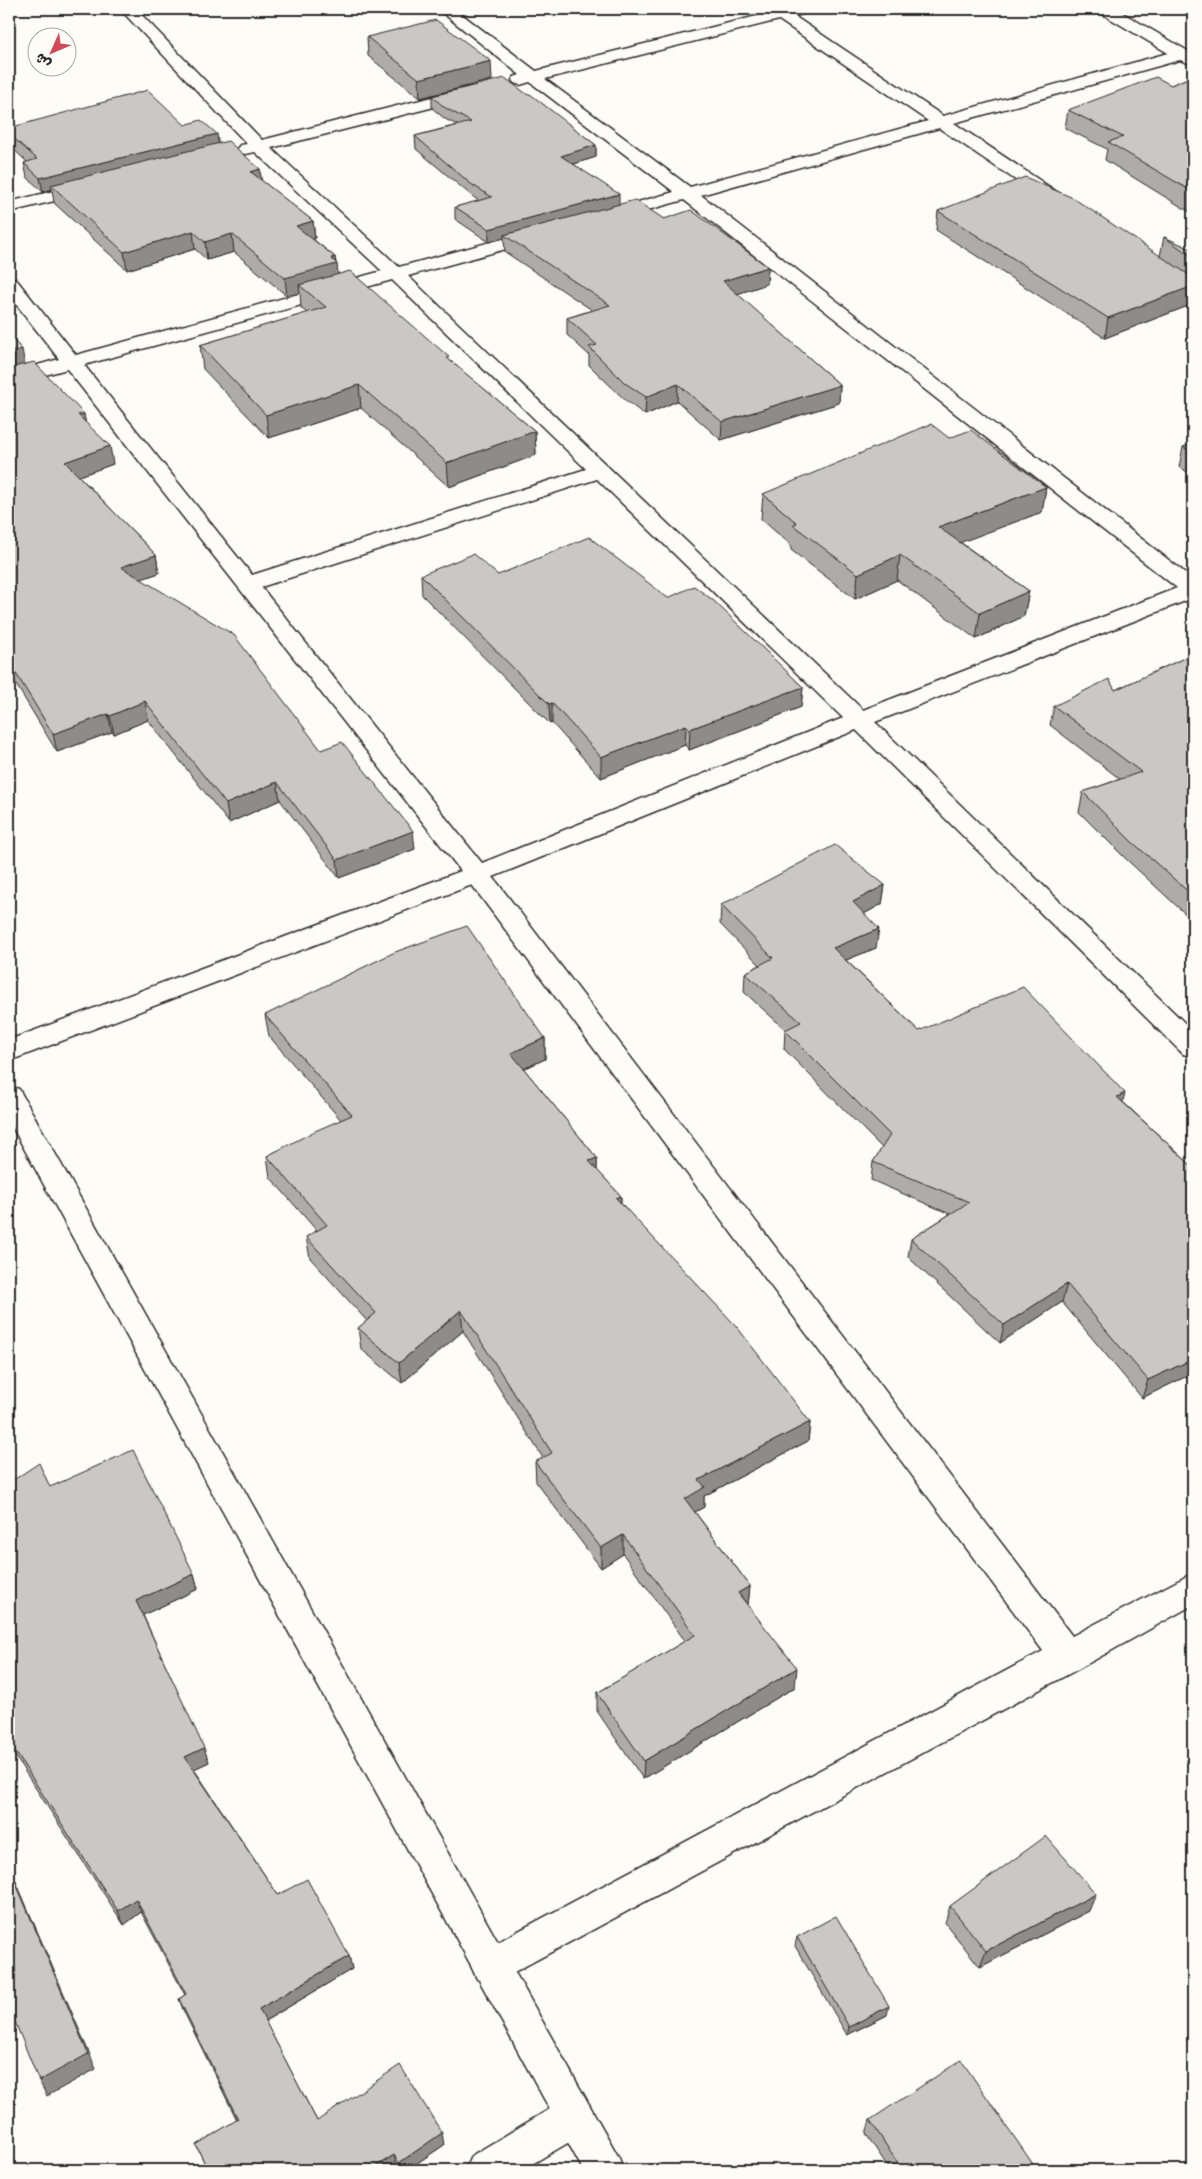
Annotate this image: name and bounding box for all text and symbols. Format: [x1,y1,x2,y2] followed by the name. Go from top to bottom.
[28,28,78,78] north arrow
[33,48,56,71] text: ش

